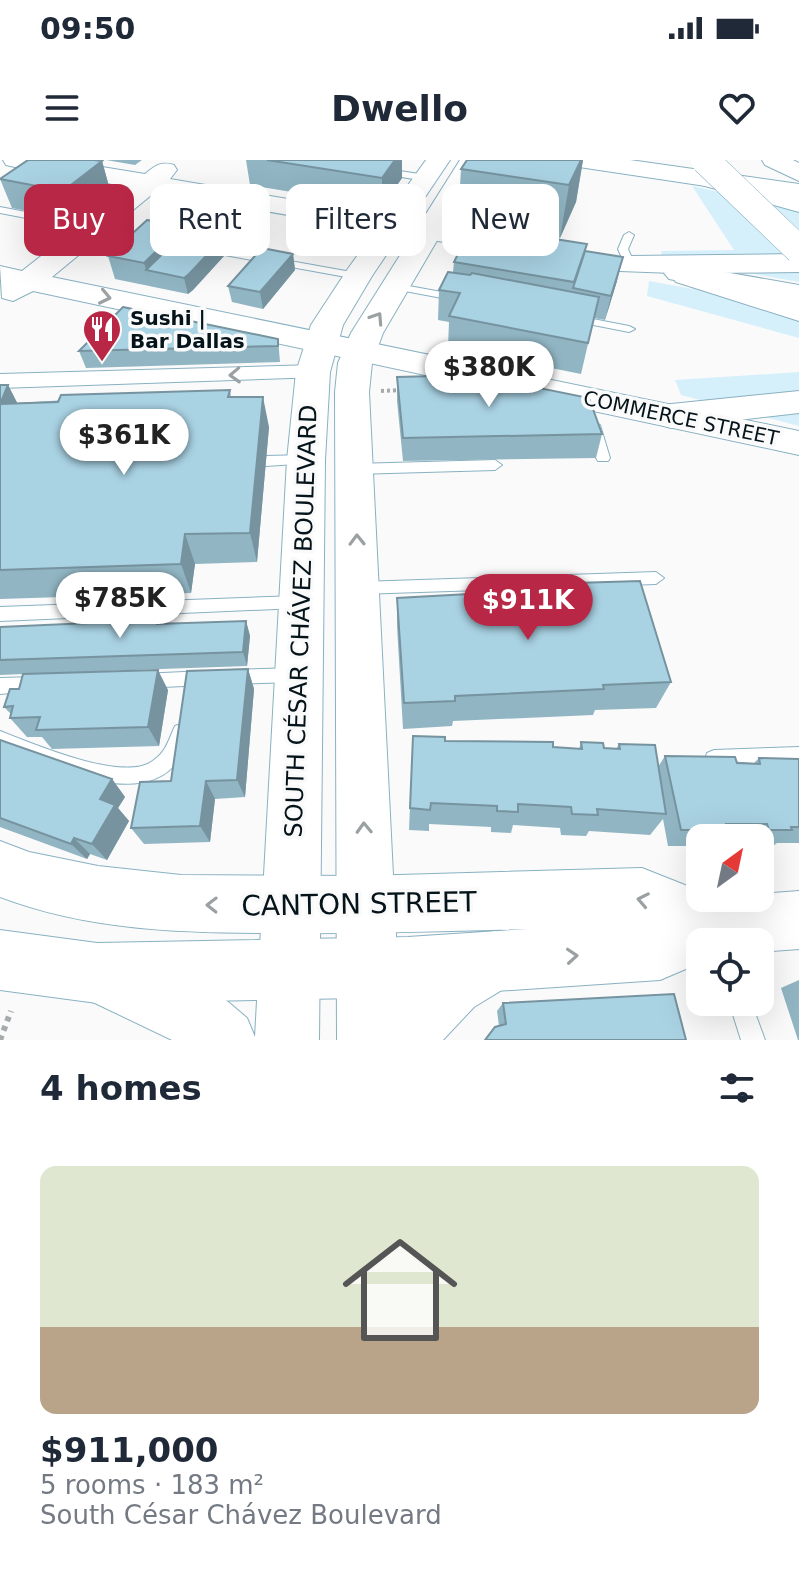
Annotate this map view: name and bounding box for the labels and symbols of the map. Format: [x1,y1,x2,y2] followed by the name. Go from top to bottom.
[97,288,111,305] one-way arrow
[130,306,245,353] place label: Sushi | Bar Dallas
[81,308,123,363] restaurant icon: Sushi | Bar Dallas
[367,313,382,327] one-way arrow
[433,341,545,409] pin: $380K
[228,366,241,383] one-way arrow
[581,386,782,451] street label: COMMERCE STREET
[278,404,323,838] street label: SOUTH CÉSAR CHÁVEZ BOULEVARD
[68,409,180,477] pin: $361K
[348,533,365,546] one-way arrow
[64,572,176,640] pin: $785K
[472,574,584,642] pin: $911K
[355,821,372,834] one-way arrow
[686,824,774,912] north arrow
[241,885,478,923] street label: CANTON STREET
[636,892,649,909] one-way arrow
[205,896,218,914] one-way arrow
[566,948,579,965] one-way arrow

